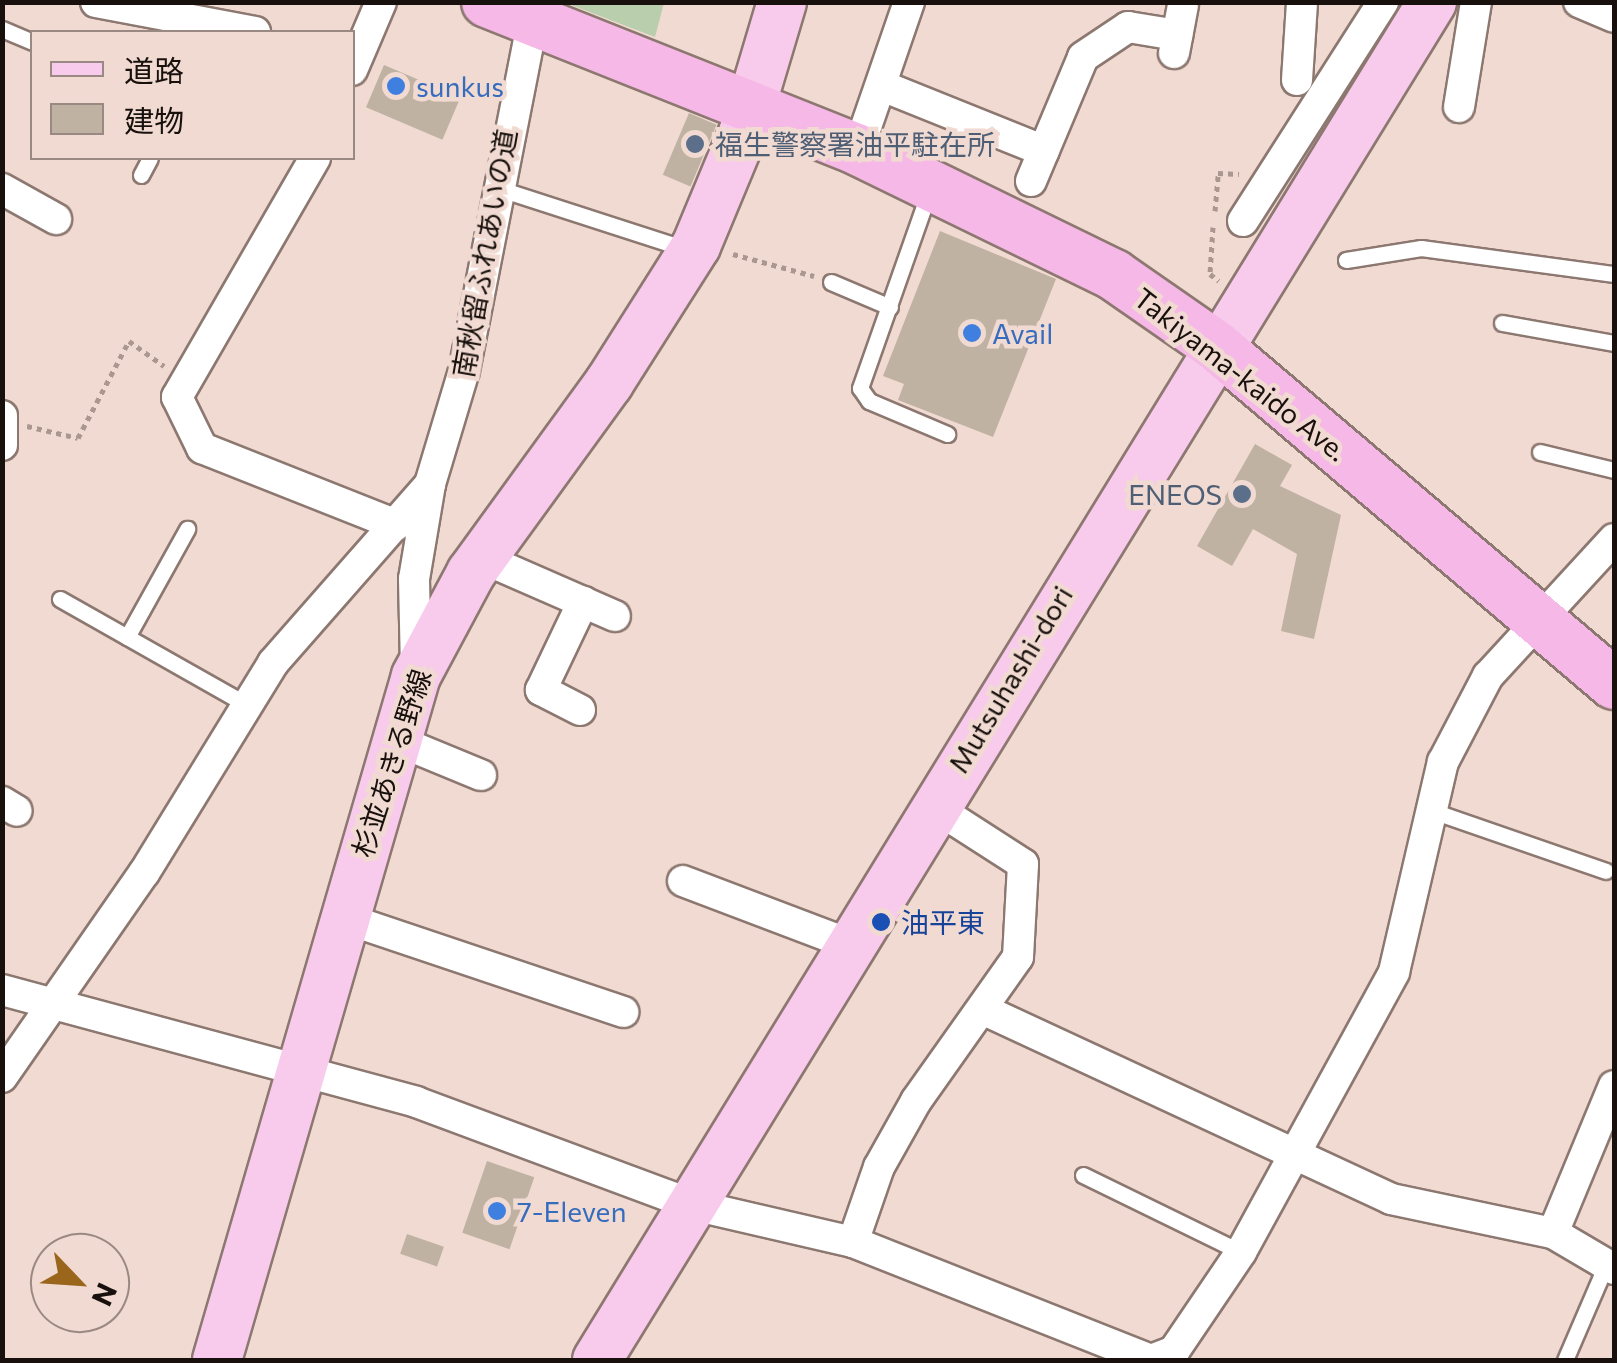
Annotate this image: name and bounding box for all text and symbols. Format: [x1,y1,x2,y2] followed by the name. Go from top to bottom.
[30,30,355,160] legend
[124,51,184,88] text: 道路
[416,69,504,103] place label: sunkus
[385,75,407,97] marker: sunkus
[124,101,184,138] text: 建物
[446,126,522,380] street label: 南秋留ふれあいの道
[715,127,995,161] place label: 福生警察署油平駐在所
[684,133,706,155] marker: 福生警察署油平駐在所
[1128,280,1354,468] street label: Takiyama-kaido Ave.
[992,316,1053,350] place label: Avail
[961,322,983,344] marker: Avail
[1128,477,1222,511] place label: ENEOS
[1231,483,1253,505] marker: ENEOS
[941,579,1079,779] street label: Mutsuhashi-dori
[345,665,437,861] street label: 杉並あきる野線
[901,905,985,939] place label: 油平東
[870,911,892,933] marker: 油平東
[517,1194,626,1228] place label: 7-Eleven
[486,1200,508,1222] marker: 7-Eleven
[30,1233,130,1333] north arrow
[86,1278,125,1312] text: N

